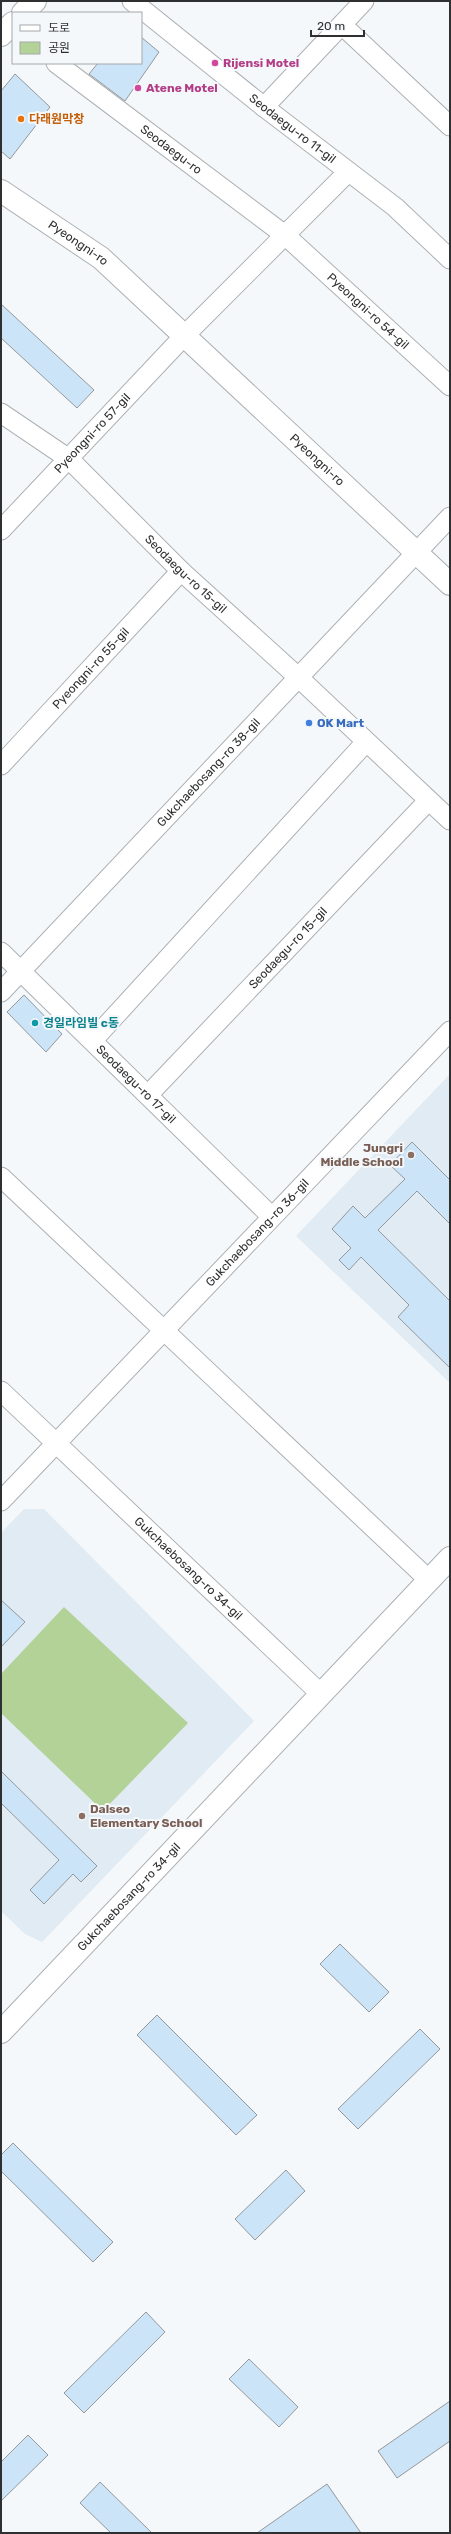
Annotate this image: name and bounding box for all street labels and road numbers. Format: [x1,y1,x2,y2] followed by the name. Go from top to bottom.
[246,91,339,166] street label: Seodaegu-ro 11-gil
[138,122,205,177] street label: Seodaegu-ro
[45,218,111,268] street label: Pyeongni-ro
[324,270,412,352] street label: Pyeongni-ro 54-gil
[51,390,133,476] street label: Pyeongni-ro 57-gil
[287,431,347,489] street label: Pyeongni-ro
[142,532,230,616] street label: Seodaegu-ro 15-gil
[50,625,132,712] street label: Pyeongni-ro 55-gil
[154,715,263,830] street label: Gukchaebosang-ro 38-gil
[246,904,330,992] street label: Seodaegu-ro 15-gil
[93,1042,179,1126] street label: Seodaegu-ro 17-gil
[203,1176,312,1289] street label: Gukchaebosang-ro 36-gil
[131,1514,245,1623] street label: Gukchaebosang-ro 34-gil
[75,1840,183,1954] street label: Gukchaebosang-ro 34-gil

